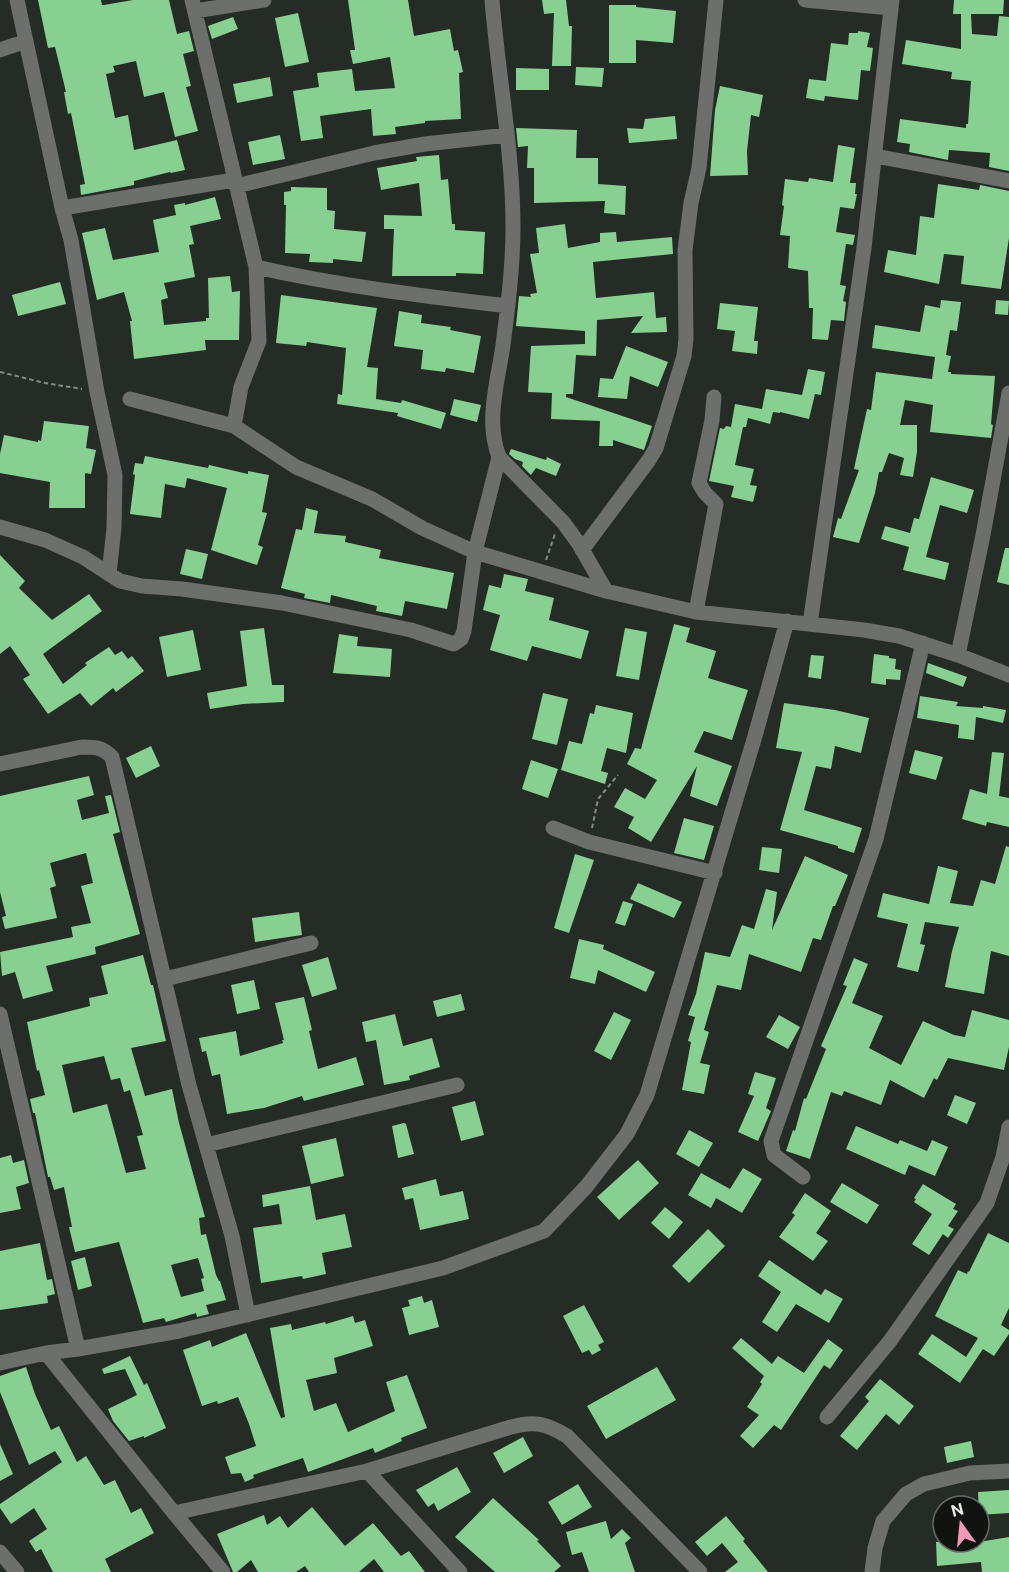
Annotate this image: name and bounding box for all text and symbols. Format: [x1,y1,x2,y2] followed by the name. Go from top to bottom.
[931,1494,991,1554] north arrow
[949,1499,966,1521] text: N

